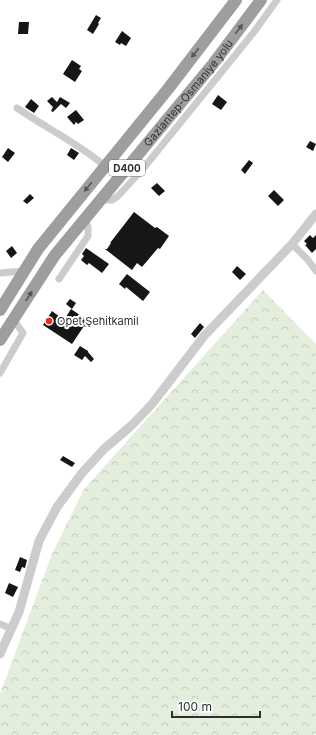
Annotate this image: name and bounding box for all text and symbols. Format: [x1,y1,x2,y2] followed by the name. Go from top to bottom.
[235,24,243,34] one-way arrow
[141,37,236,149] street label: Gaziantep-Osmaniye yolu
[191,48,200,59] one-way arrow
[109,160,145,176] road number: D400
[83,182,92,193] one-way arrow
[25,290,33,301] one-way arrow
[57,314,139,328] place label: Opet Şehitkamil
[44,316,54,326] marker: Opet Şehitkamil
[172,693,260,719] scale bar
[178,699,212,714] text: 100 m

